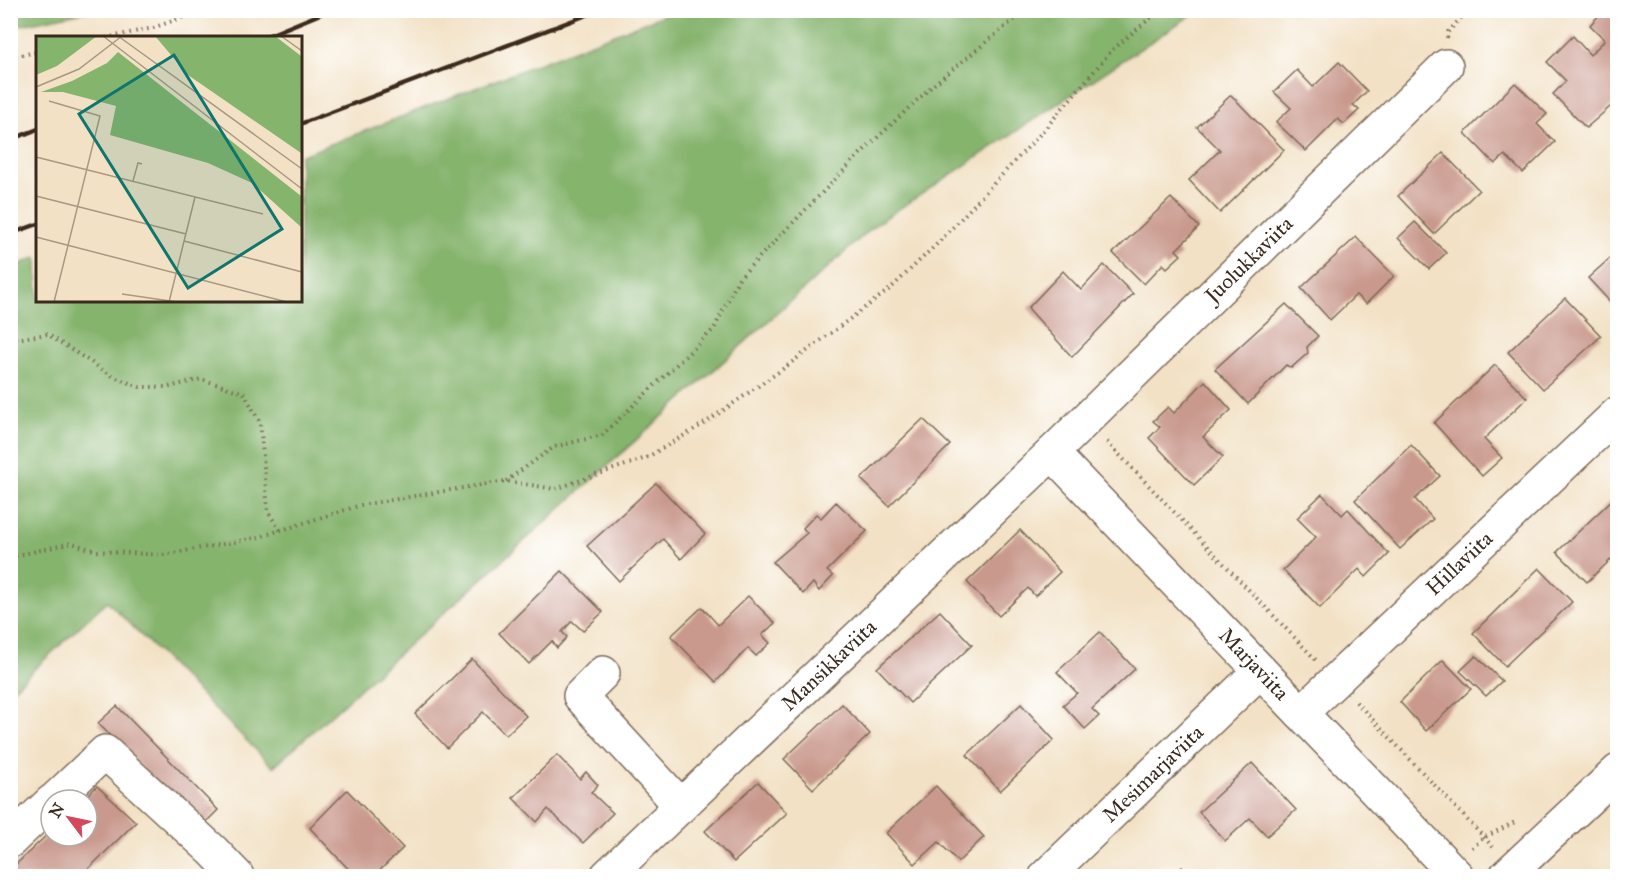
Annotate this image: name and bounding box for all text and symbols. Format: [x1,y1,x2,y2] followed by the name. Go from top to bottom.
[36,36,302,302] inset map
[1198,211,1298,310] street label: Juolukkaviita
[1421,525,1498,601] street label: Hillaviita
[776,614,882,716] street label: Mansikkaviita
[1213,622,1295,706] street label: Marjaviita
[1097,719,1209,828] street label: Mesimarjaviita
[39,788,99,848] north arrow
[45,799,69,821] text: N

